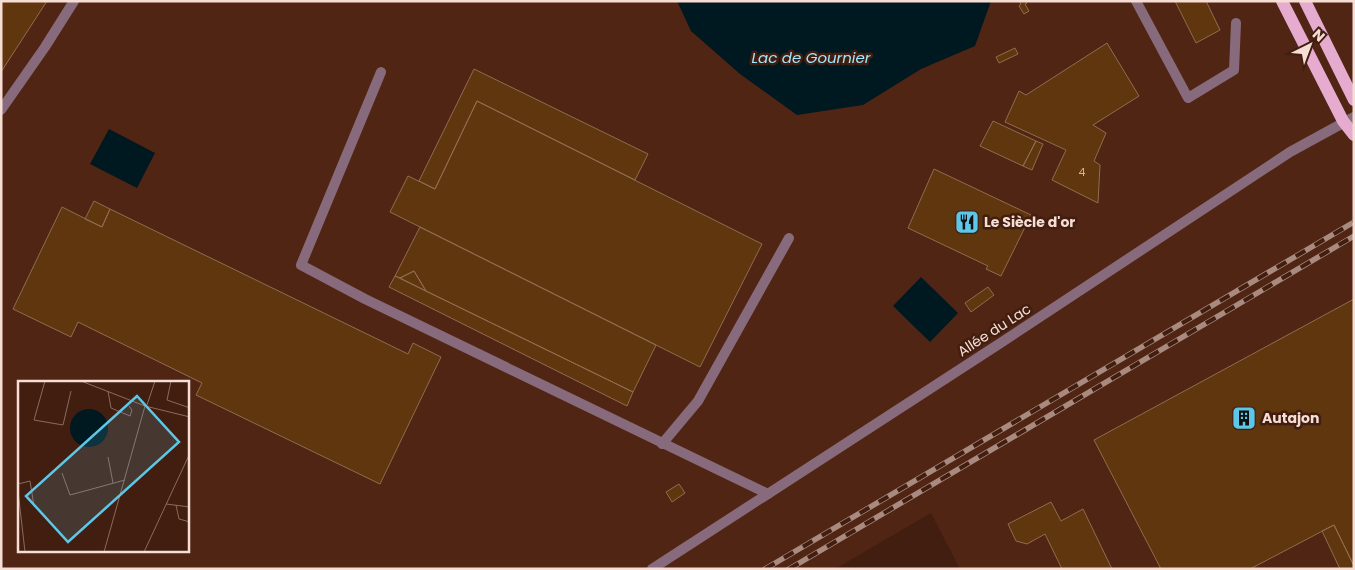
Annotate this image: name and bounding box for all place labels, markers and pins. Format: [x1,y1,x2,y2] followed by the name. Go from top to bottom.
[954,209,980,235] restaurant icon: Le Siècle d'or
[984,212,1075,232] place label: Le Siècle d'or
[1231,405,1257,431] building icon: Autajon
[1262,408,1319,428] place label: Autajon

